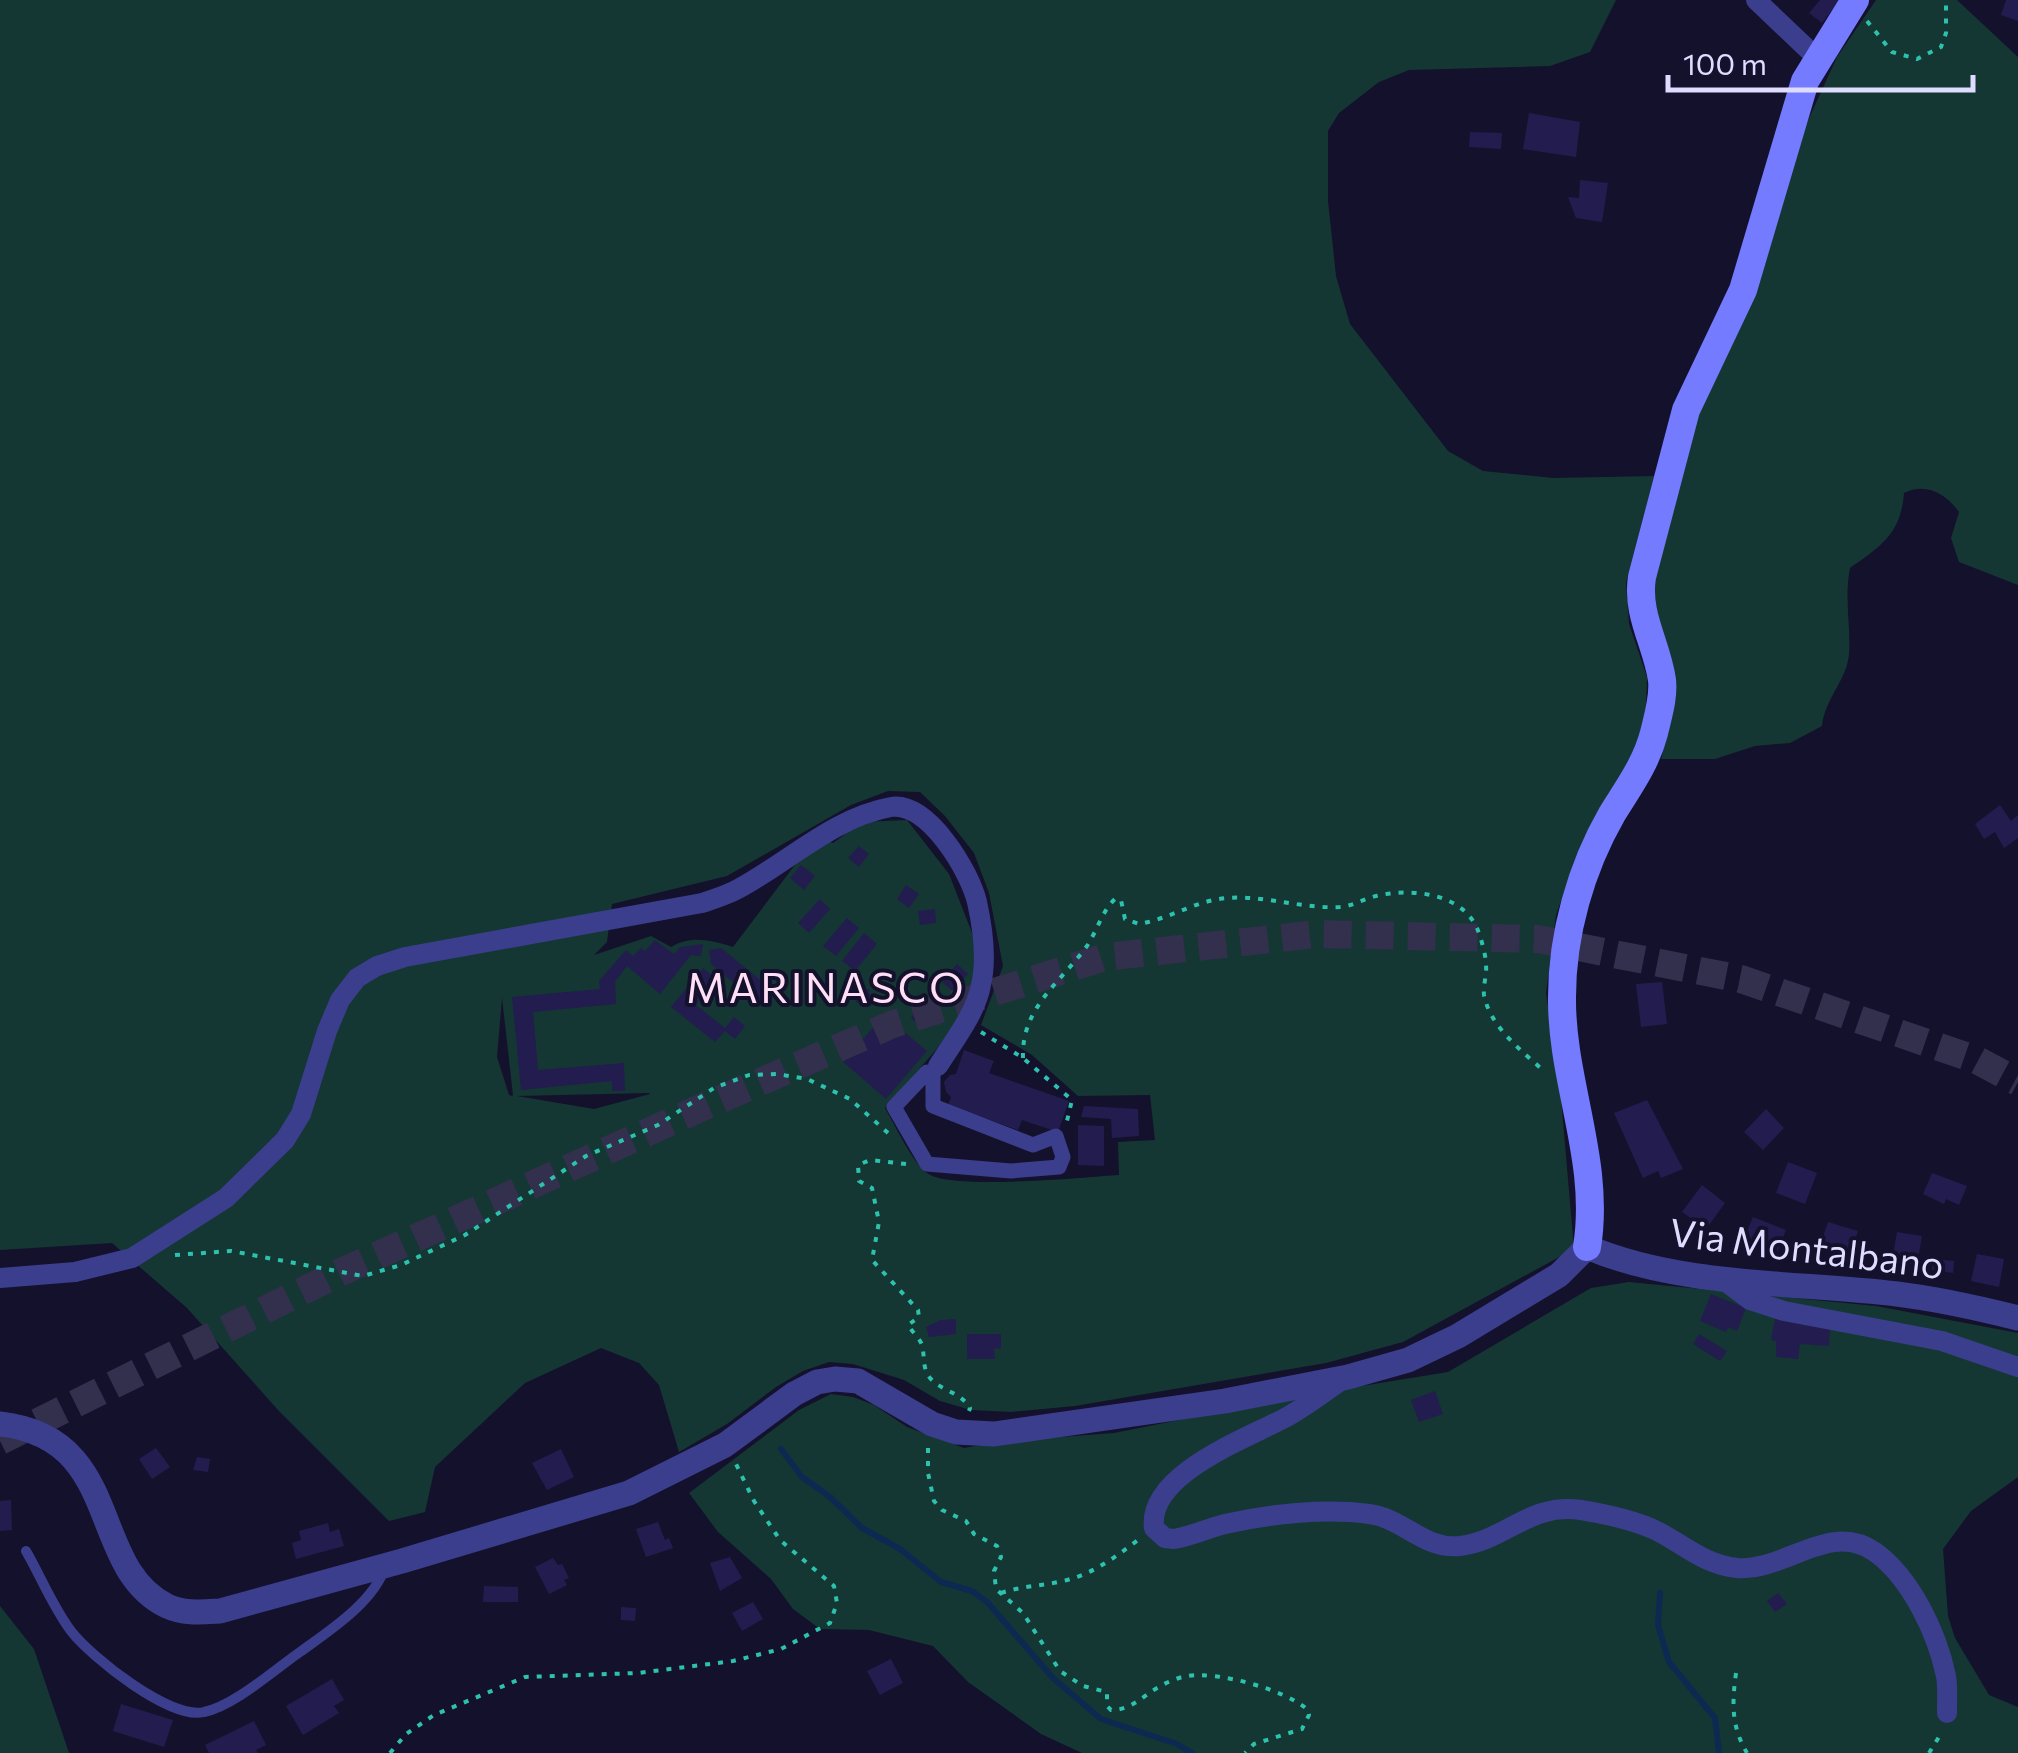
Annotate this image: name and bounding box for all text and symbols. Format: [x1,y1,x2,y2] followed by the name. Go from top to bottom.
[1668,30,1973,92] scale bar
[1683,44,1767,81] text: 100 m
[686,960,966,1012] district label: MARINASCO
[1667,1207,1947,1287] street label: Via Montalbano

